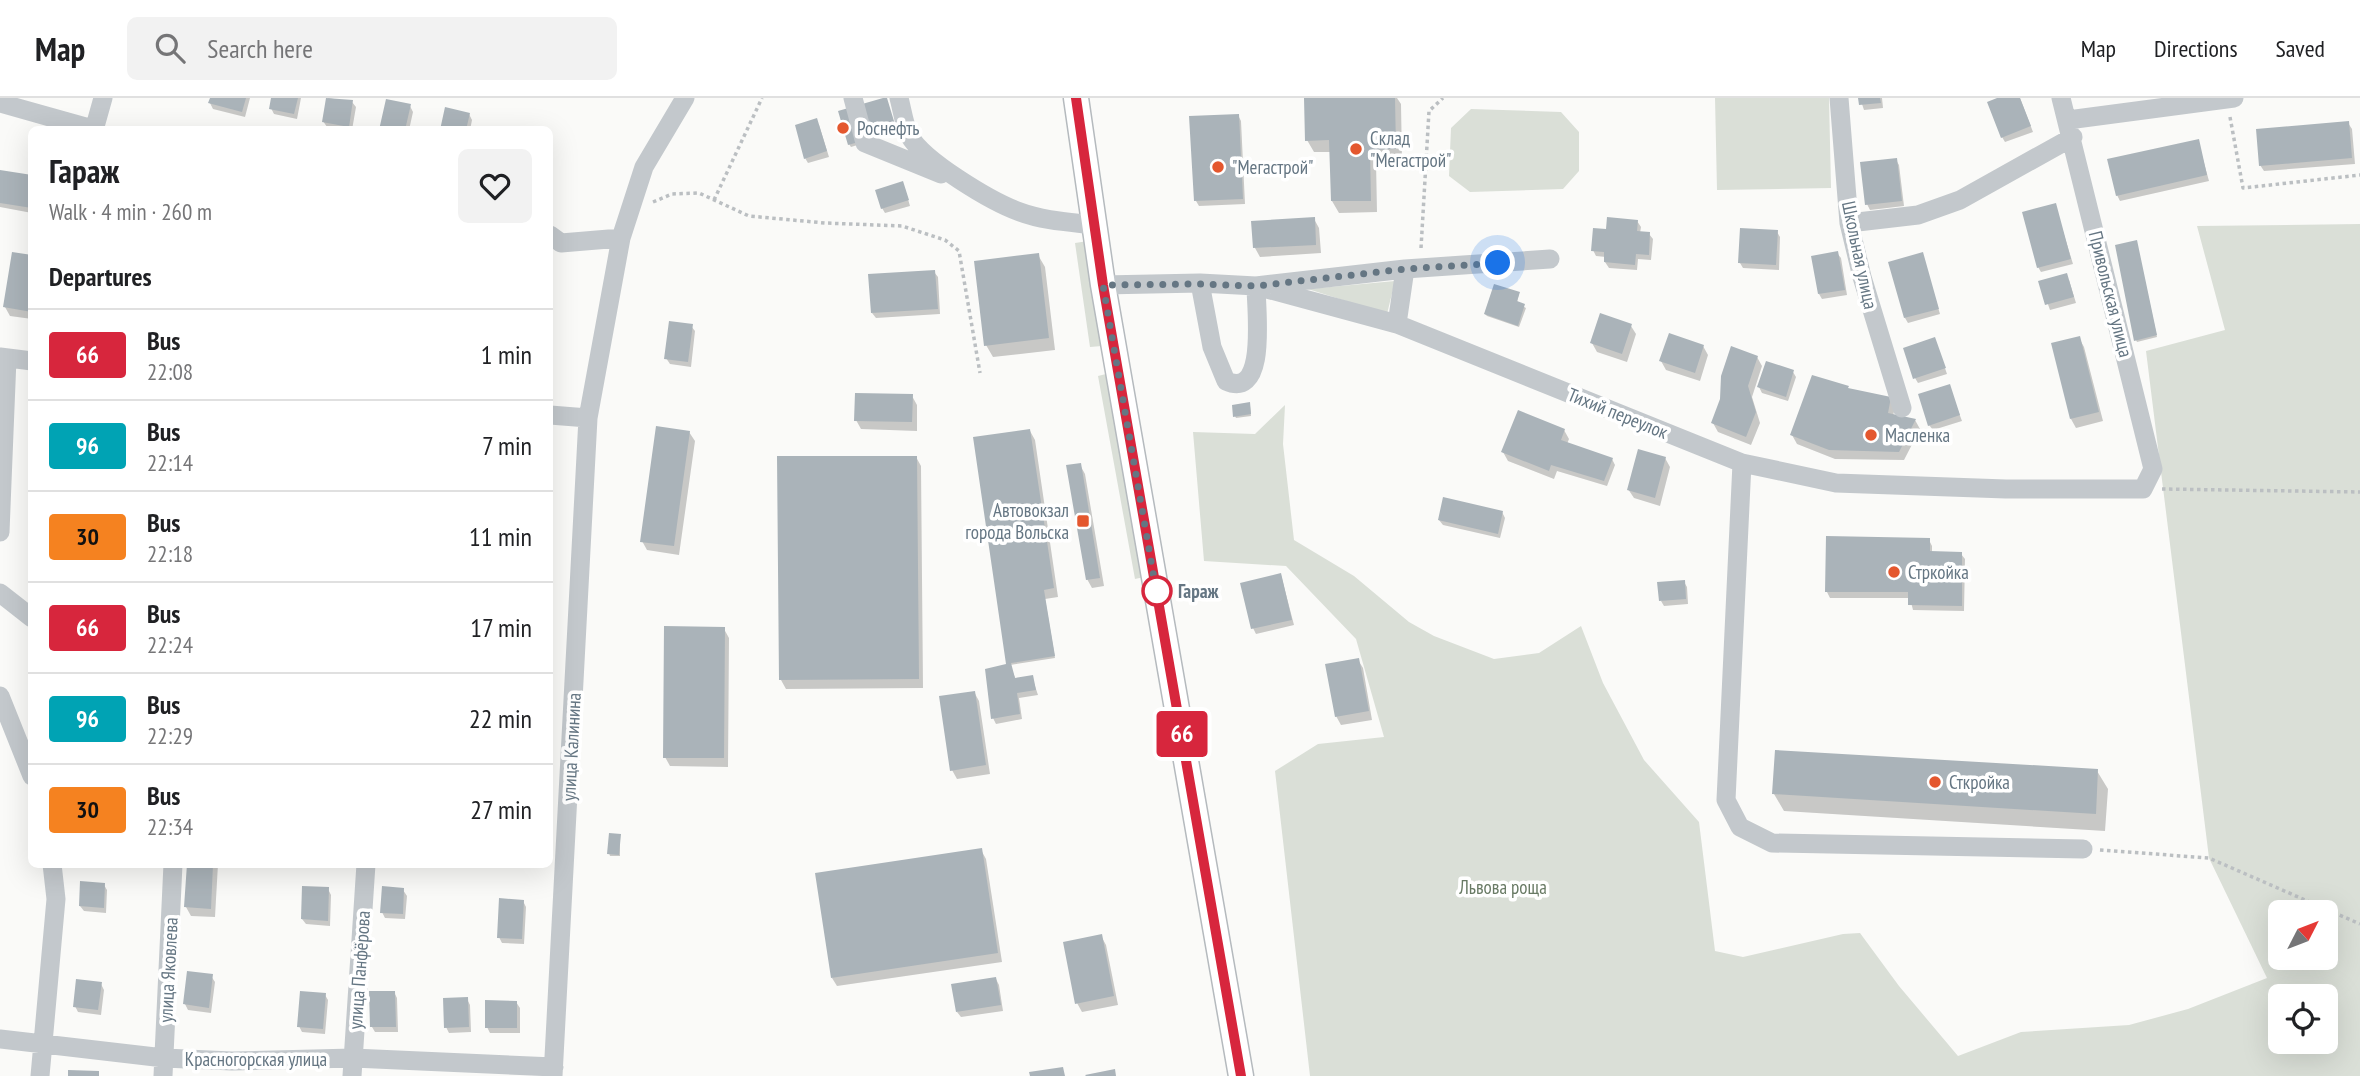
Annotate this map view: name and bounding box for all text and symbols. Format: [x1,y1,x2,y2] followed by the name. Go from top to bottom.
[127,17,617,80] search box
[35,27,85,70] text: Map
[151,29,189,67] icon: search
[207,32,313,65] text: Search here
[2081,33,2116,64] text: Map
[2154,33,2238,64] text: Directions
[2276,33,2325,64] text: Saved
[857,116,919,140] place label: Роснефть
[835,120,851,136] marker: Роснефть
[1370,126,1452,172] place label: Склад "Мегастрой"
[1348,141,1364,157] marker: Склад "Мегастрой"
[49,149,120,192] text: Гараж
[458,149,532,223] button: heart
[1232,155,1314,179] place label: "Мегастрой"
[1210,159,1226,175] marker: "Мегастрой"
[49,197,212,226] text: Walk · 4 min · 260 m
[1837,199,1883,311] street label: Школьная улица
[2084,228,2138,360] street label: Привольская улица
[1480,245,1515,280] your location
[49,260,152,293] text: Departures
[147,324,180,357] text: Bus
[481,338,532,371] text: 1 min
[76,339,99,370] text: 66
[147,357,193,386] text: 22:08
[1564,382,1672,444] street label: Тихий переулок
[147,415,180,448] text: Bus
[1885,423,1950,447] place label: Масленка
[1863,427,1879,443] marker: Масленка
[482,429,532,462] text: 7 min
[76,430,99,461] text: 96
[147,448,193,477] text: 22:14
[965,498,1069,544] place label: Автовокзал города Вольска
[147,506,180,539] text: Bus
[1075,513,1091,529] marker: Автовокзал города Вольска
[469,520,532,553] text: 11 min
[76,521,99,552] text: 30
[147,539,193,568] text: 22:18
[1908,560,1969,584] place label: Стркойка
[1886,564,1902,580] marker: Стркойка
[1142,576,1172,606] marker: Гараж
[1178,579,1220,603] place label: Гараж
[147,597,180,630] text: Bus
[470,611,532,644] text: 17 min
[76,612,99,643] text: 66
[147,630,193,659] text: 22:24
[147,688,180,721] text: Bus
[556,692,586,802] street label: улица Калинина
[469,702,532,735] text: 22 min
[76,703,99,734] text: 96
[1150,711,1214,757] line badge: 66
[1171,718,1193,749] text: 66
[147,721,193,750] text: 22:29
[1949,770,2010,794] place label: Сткройка
[1927,774,1943,790] marker: Сткройка
[147,779,180,812] text: Bus
[470,793,532,826] text: 27 min
[76,794,99,825] text: 30
[147,812,193,841] text: 22:34
[1458,875,1547,899] park label: Львова роща
[2268,900,2338,970] north arrow
[2268,900,2338,1054] map controls
[343,910,375,1030] street label: улица Панфёрова
[153,917,183,1023] street label: улица Яковлева
[2268,984,2338,1054] button: locate
[185,1047,327,1071] street label: Красногорская улица

